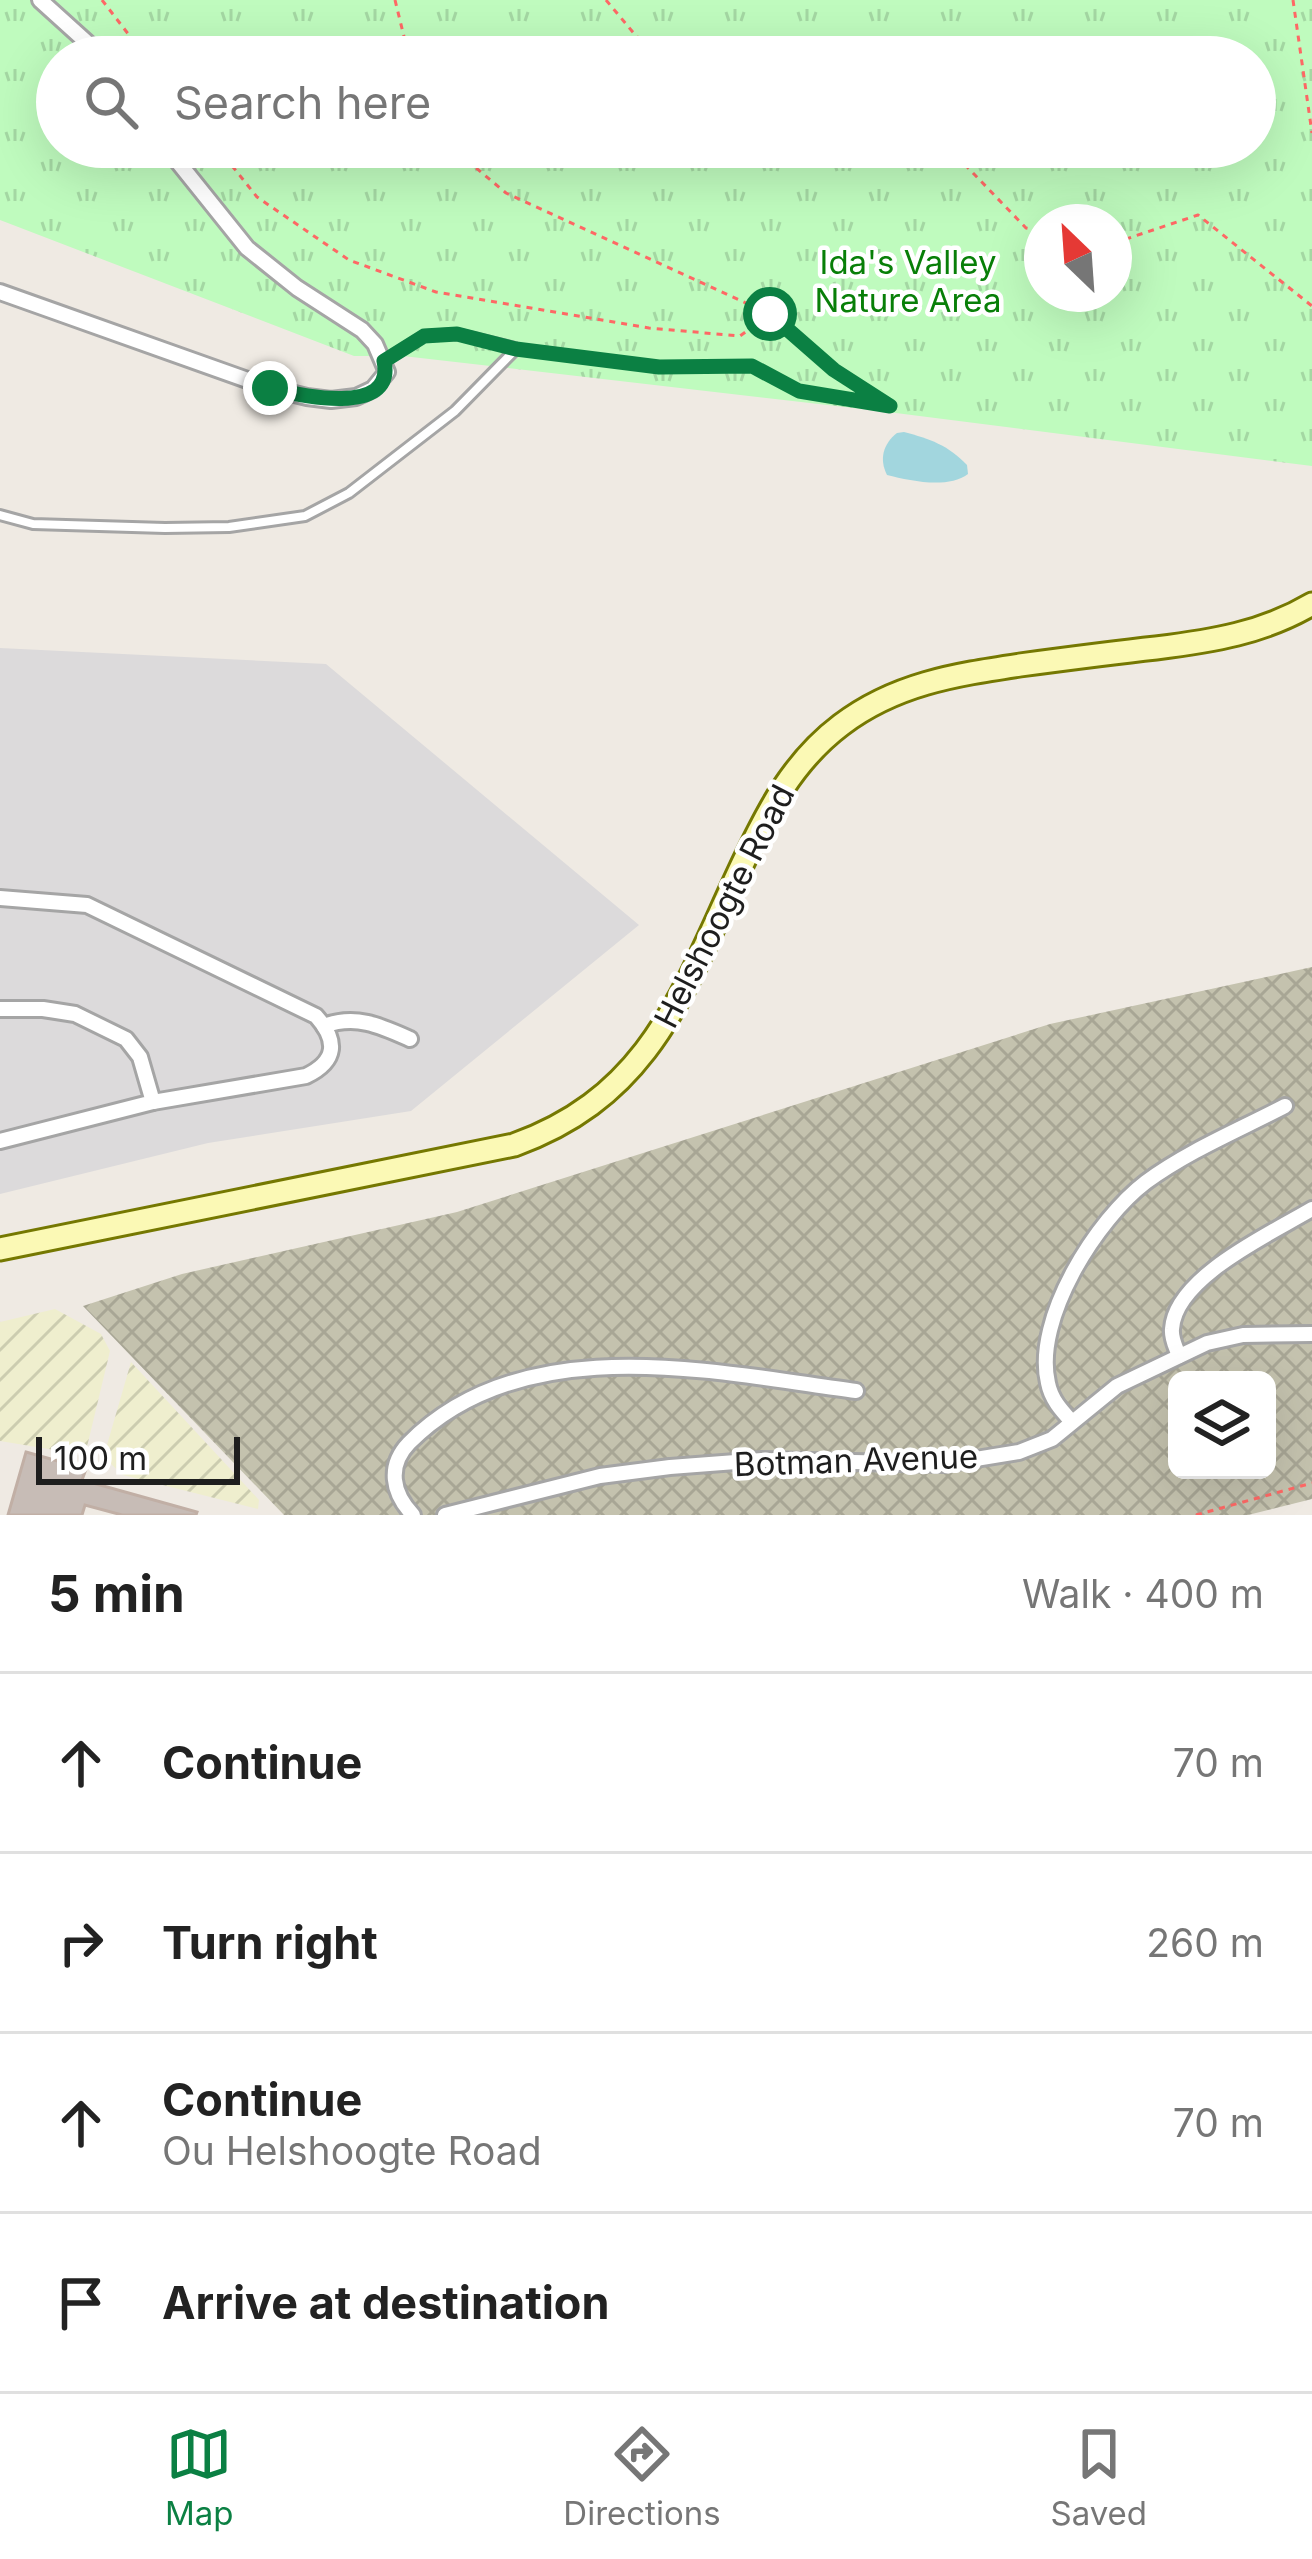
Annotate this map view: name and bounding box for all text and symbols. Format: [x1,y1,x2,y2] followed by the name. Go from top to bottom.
[36,36,1276,168] search box
[78,69,144,135] icon: search
[174,75,431,130] text: Search here
[1024,204,1132,312] north arrow
[815,242,1001,320] park label: Ida's Valley Nature Area
[743,287,797,341] route start
[243,361,297,415] route end
[646,778,802,1034] street label: Helshoogte Road
[1168,1371,1276,1479] map controls
[1168,1371,1276,1479] button: layers
[36,1431,240,1484] scale bar
[733,1436,979,1484] street label: Botman Avenue
[54,1438,147,1478] text: 100 m
[48,1563,185,1624] text: 5 min
[1022,1570,1264,1617] text: Walk · 400 m
[48,1730,114,1796] icon: ahead
[162,1735,362,1790] text: Continue
[1173,1739,1264,1786] text: 70 m
[48,1910,114,1976] icon: right
[162,1915,378,1970] text: Turn right
[1146,1919,1264,1966] text: 260 m
[162,2072,362,2127] text: Continue
[48,2090,114,2156] icon: ahead
[1173,2099,1264,2146] text: 70 m
[162,2127,542,2174] text: Ou Helshoogte Road
[48,2270,114,2336] icon: arrive
[162,2275,609,2330] text: Arrive at destination
[165,2421,233,2533] tab: Map
[563,2421,721,2533] tab: Directions
[1050,2421,1147,2533] tab: Saved

